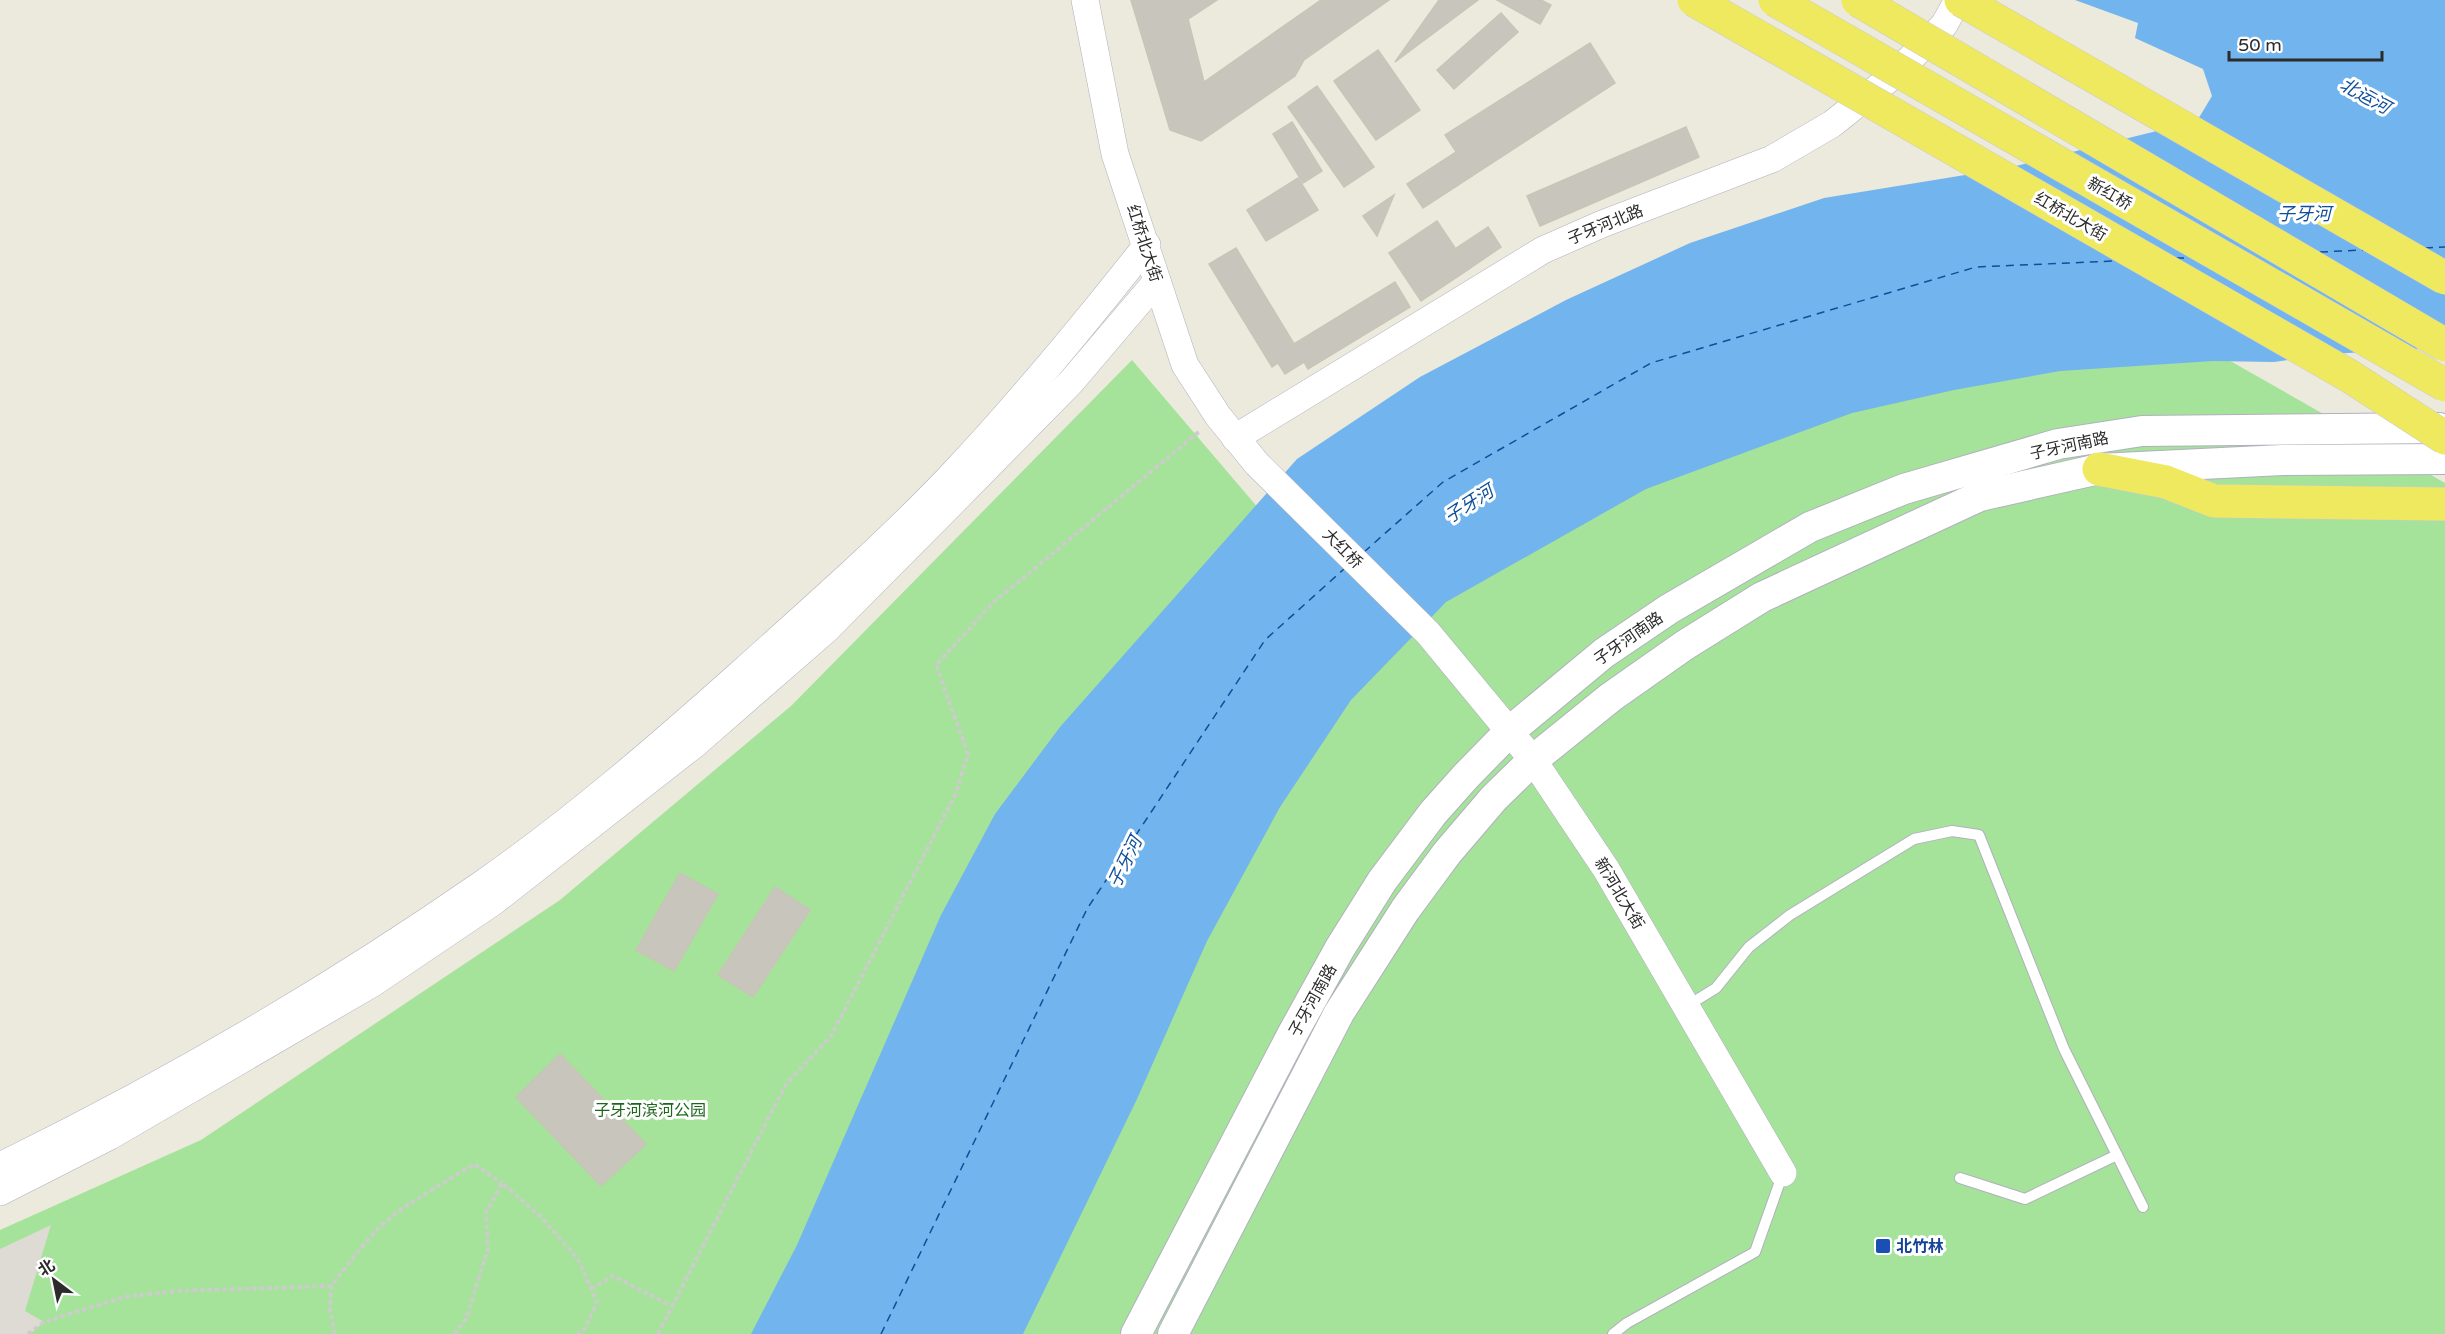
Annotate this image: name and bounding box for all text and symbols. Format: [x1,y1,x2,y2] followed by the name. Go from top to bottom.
[2229,24,2382,62] scale bar
[2238,34,2282,56] text: 50 m
[2336,73,2397,120] water label: 北运河
[2084,173,2135,215] street label: 新红桥
[2031,188,2110,246] street label: 红桥北大街
[1565,201,1646,249] street label: 子牙河北路
[1122,202,1166,284] street label: 红桥北大街
[2277,203,2334,225] water label: 子牙河
[2028,428,2110,464] street label: 子牙河南路
[1440,478,1500,528] water label: 子牙河
[1318,525,1366,573] street label: 大红桥
[1590,608,1667,670] street label: 子牙河南路
[1103,830,1148,891] water label: 子牙河
[1590,854,1648,933] street label: 新河北大街
[1285,961,1341,1040] street label: 子牙河南路
[594,1101,706,1121] park label: 子牙河滨河公园
[1874,1237,1892,1255] marker: 北竹林
[1896,1237,1944,1257] place label: 北竹林
[24,1250,84,1310] north arrow
[34,1255,59,1281] text: 北

